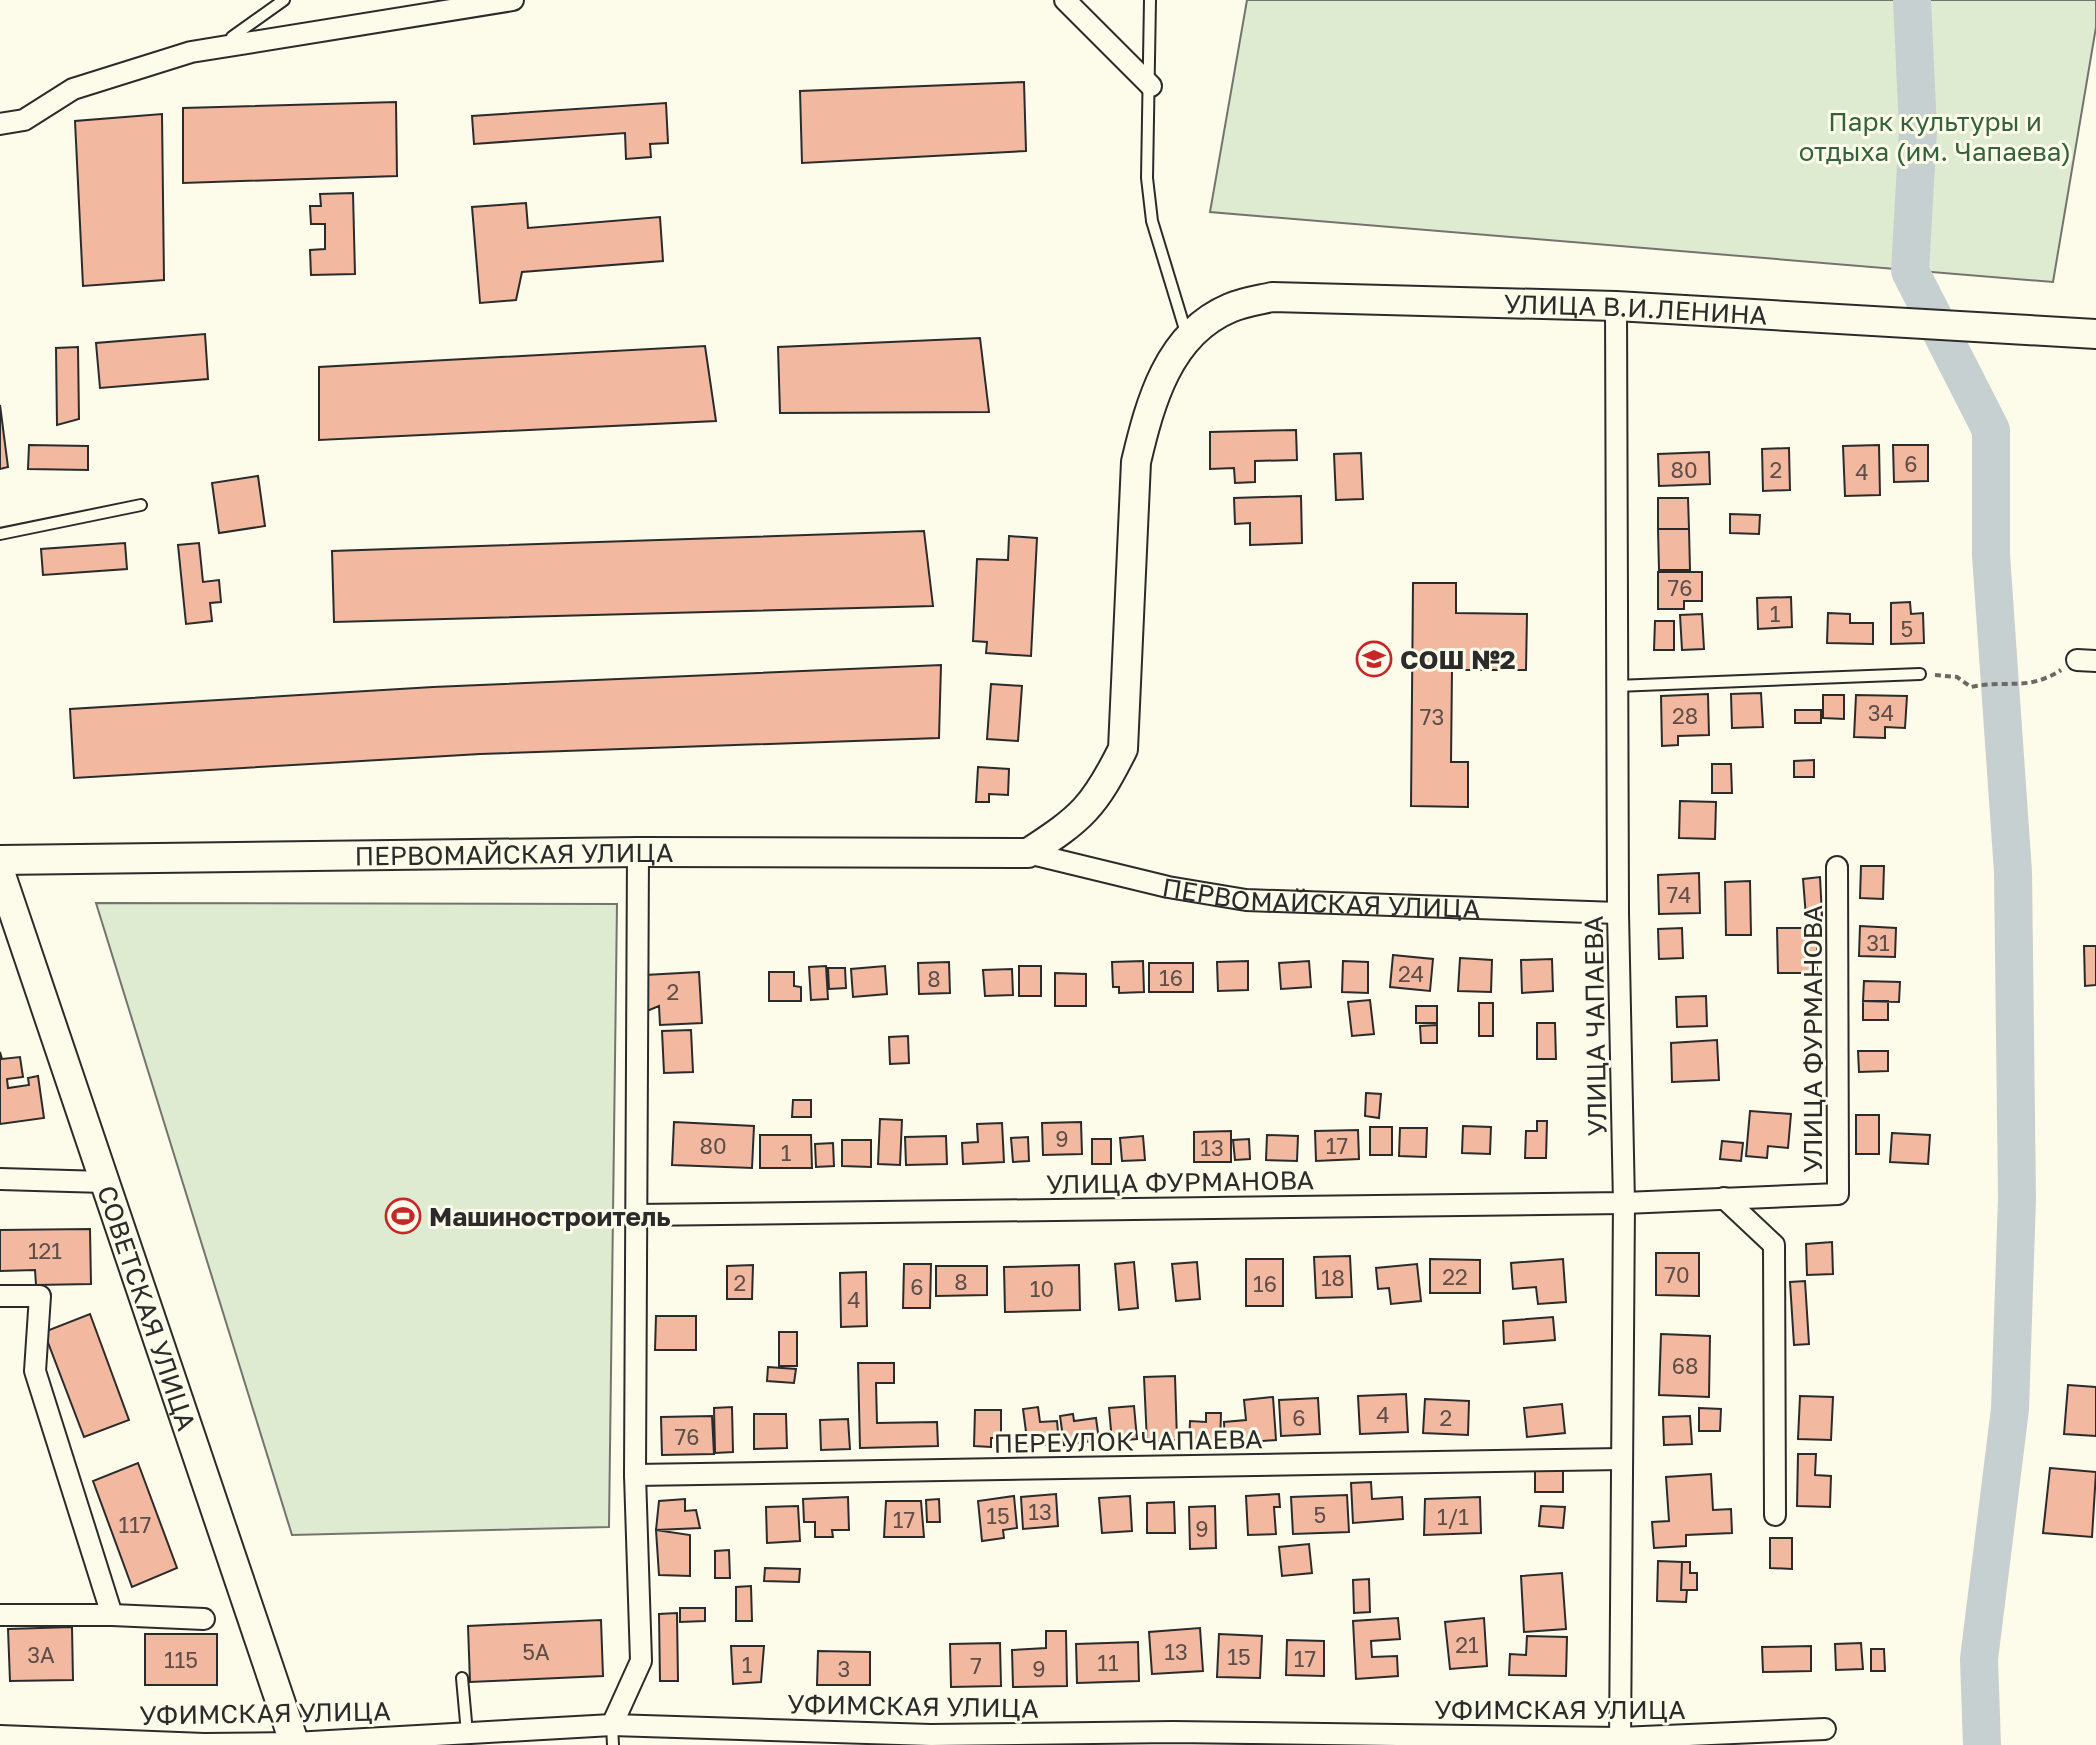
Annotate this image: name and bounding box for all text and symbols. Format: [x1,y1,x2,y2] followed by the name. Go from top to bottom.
[1799,106,2071,167] park label: Парк культуры и отдыха (им. Чапаева)
[1503,288,1768,330] street label: УЛИЦА В.И.ЛЕНИНА
[1904,450,1918,477] house number: 6
[1670,456,1698,483] house number: 80
[1770,456,1782,483] house number: 2
[1855,458,1869,485] house number: 4
[1668,574,1692,601] house number: 76
[1770,600,1781,627] house number: 1
[1901,615,1913,642] house number: 5
[1355,640,1393,678] school or university icon: СОШ №2
[1400,644,1516,675] place label: СОШ №2
[1868,699,1894,726] house number: 34
[1672,702,1698,729] house number: 28
[1420,703,1444,730] house number: 73
[354,836,673,871] street label: ПЕРВОМАЙСКАЯ УЛИЦА
[1160,871,1481,924] street label: ПЕРВОМАЙСКАЯ УЛИЦА
[1666,881,1692,908] house number: 74
[1797,905,1828,1173] street label: УЛИЦА ФУРМАНОВА
[1578,915,1612,1137] street label: УЛИЦА ЧАПАЕВА
[1866,929,1890,956] house number: 31
[1398,960,1424,987] house number: 24
[1159,964,1183,991] house number: 16
[927,965,941,992] house number: 8
[667,978,679,1005] house number: 2
[1055,1125,1069,1152] house number: 9
[699,1132,727,1159] house number: 80
[1326,1132,1348,1159] house number: 17
[1200,1134,1224,1161] house number: 13
[781,1139,792,1166] house number: 1
[1046,1164,1314,1200] street label: УЛИЦА ФУРМАНОВА
[92,1181,203,1434] street label: СОВЕТСКАЯ УЛИЦА
[384,1197,422,1235] sports icon: Машиностроитель
[429,1201,670,1232] place label: Машиностроитель
[28,1237,62,1264] house number: 121
[1664,1261,1690,1288] house number: 70
[1442,1263,1468,1290] house number: 22
[1321,1264,1345,1291] house number: 18
[954,1268,968,1295] house number: 8
[734,1269,746,1296] house number: 2
[1253,1270,1277,1297] house number: 16
[910,1273,924,1300] house number: 6
[1030,1275,1054,1302] house number: 10
[847,1286,861,1313] house number: 4
[1672,1352,1698,1379] house number: 68
[1376,1401,1390,1428] house number: 4
[1292,1404,1306,1431] house number: 6
[1440,1404,1452,1431] house number: 2
[675,1423,699,1450] house number: 76
[993,1423,1263,1459] street label: ПЕРЕУЛОК ЧАПАЕВА
[1028,1498,1052,1525] house number: 13
[1314,1501,1326,1528] house number: 5
[986,1502,1010,1529] house number: 15
[1437,1503,1469,1530] house number: 1/1
[893,1506,915,1533] house number: 17
[118,1511,152,1538] house number: 117
[1195,1515,1209,1542] house number: 9
[1455,1631,1479,1658] house number: 21
[522,1638,550,1665] house number: 5А
[1164,1638,1188,1665] house number: 13
[27,1641,55,1668] house number: 3А
[1227,1643,1251,1670] house number: 15
[1294,1645,1316,1672] house number: 17
[164,1646,198,1673] house number: 115
[1097,1649,1119,1676] house number: 11
[742,1651,753,1678] house number: 1
[970,1652,982,1679] house number: 7
[838,1655,850,1682] house number: 3
[1032,1655,1046,1682] house number: 9
[787,1688,1039,1724] street label: УФИМСКАЯ УЛИЦА
[1434,1694,1686,1725] street label: УФИМСКАЯ УЛИЦА
[139,1695,391,1731] street label: УФИМСКАЯ УЛИЦА

